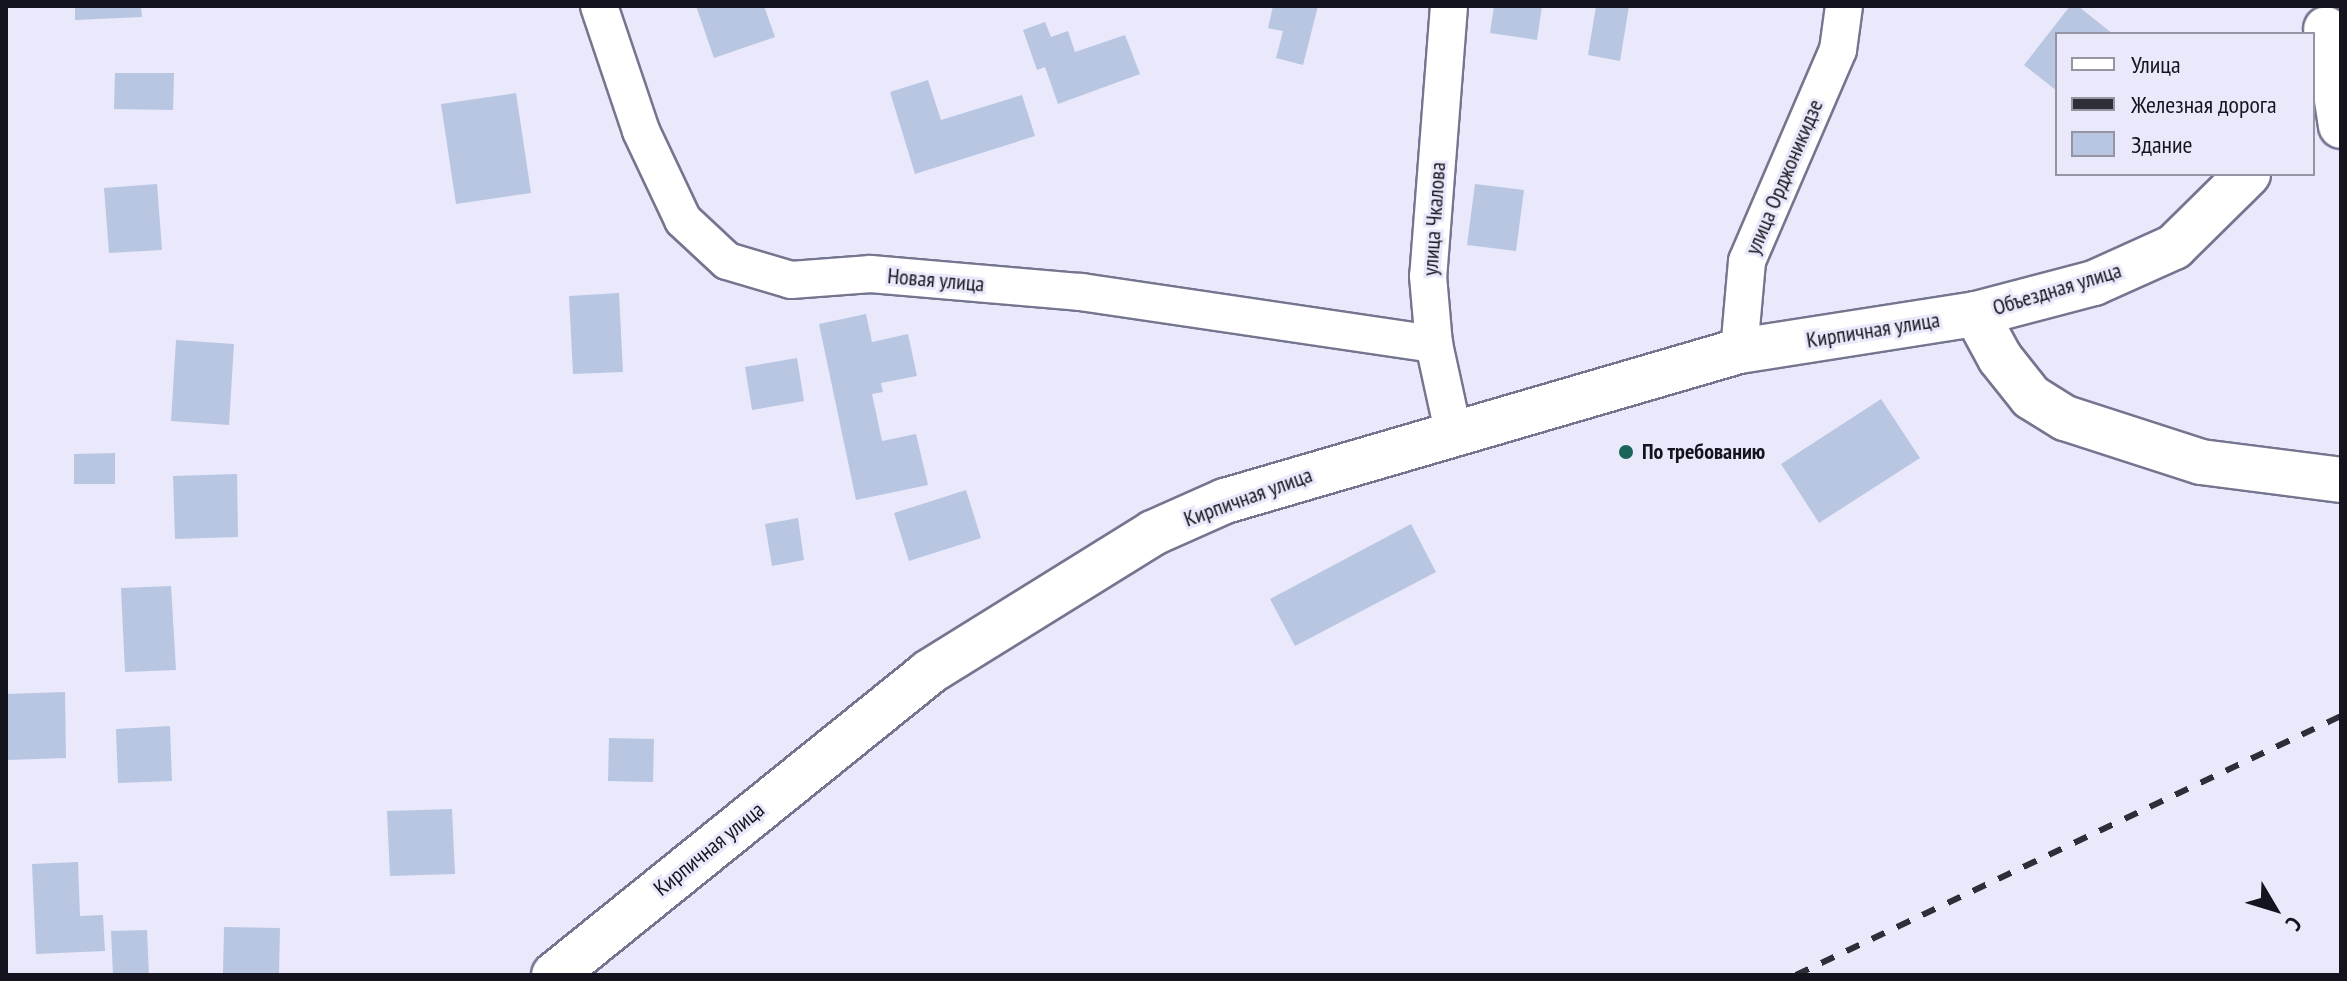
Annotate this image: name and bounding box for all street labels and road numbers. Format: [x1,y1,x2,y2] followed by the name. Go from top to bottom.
[1739,95,1829,259] street label: улица Орджоникидзе
[1417,161,1451,277] street label: улица Чкалова
[1989,257,2125,321] street label: Объездная улица
[886,263,986,297] street label: Новая улица
[1804,306,1942,354] street label: Кирпичная улица
[1180,462,1316,532] street label: Кирпичная улица
[648,796,770,902] street label: Кирпичная улица

